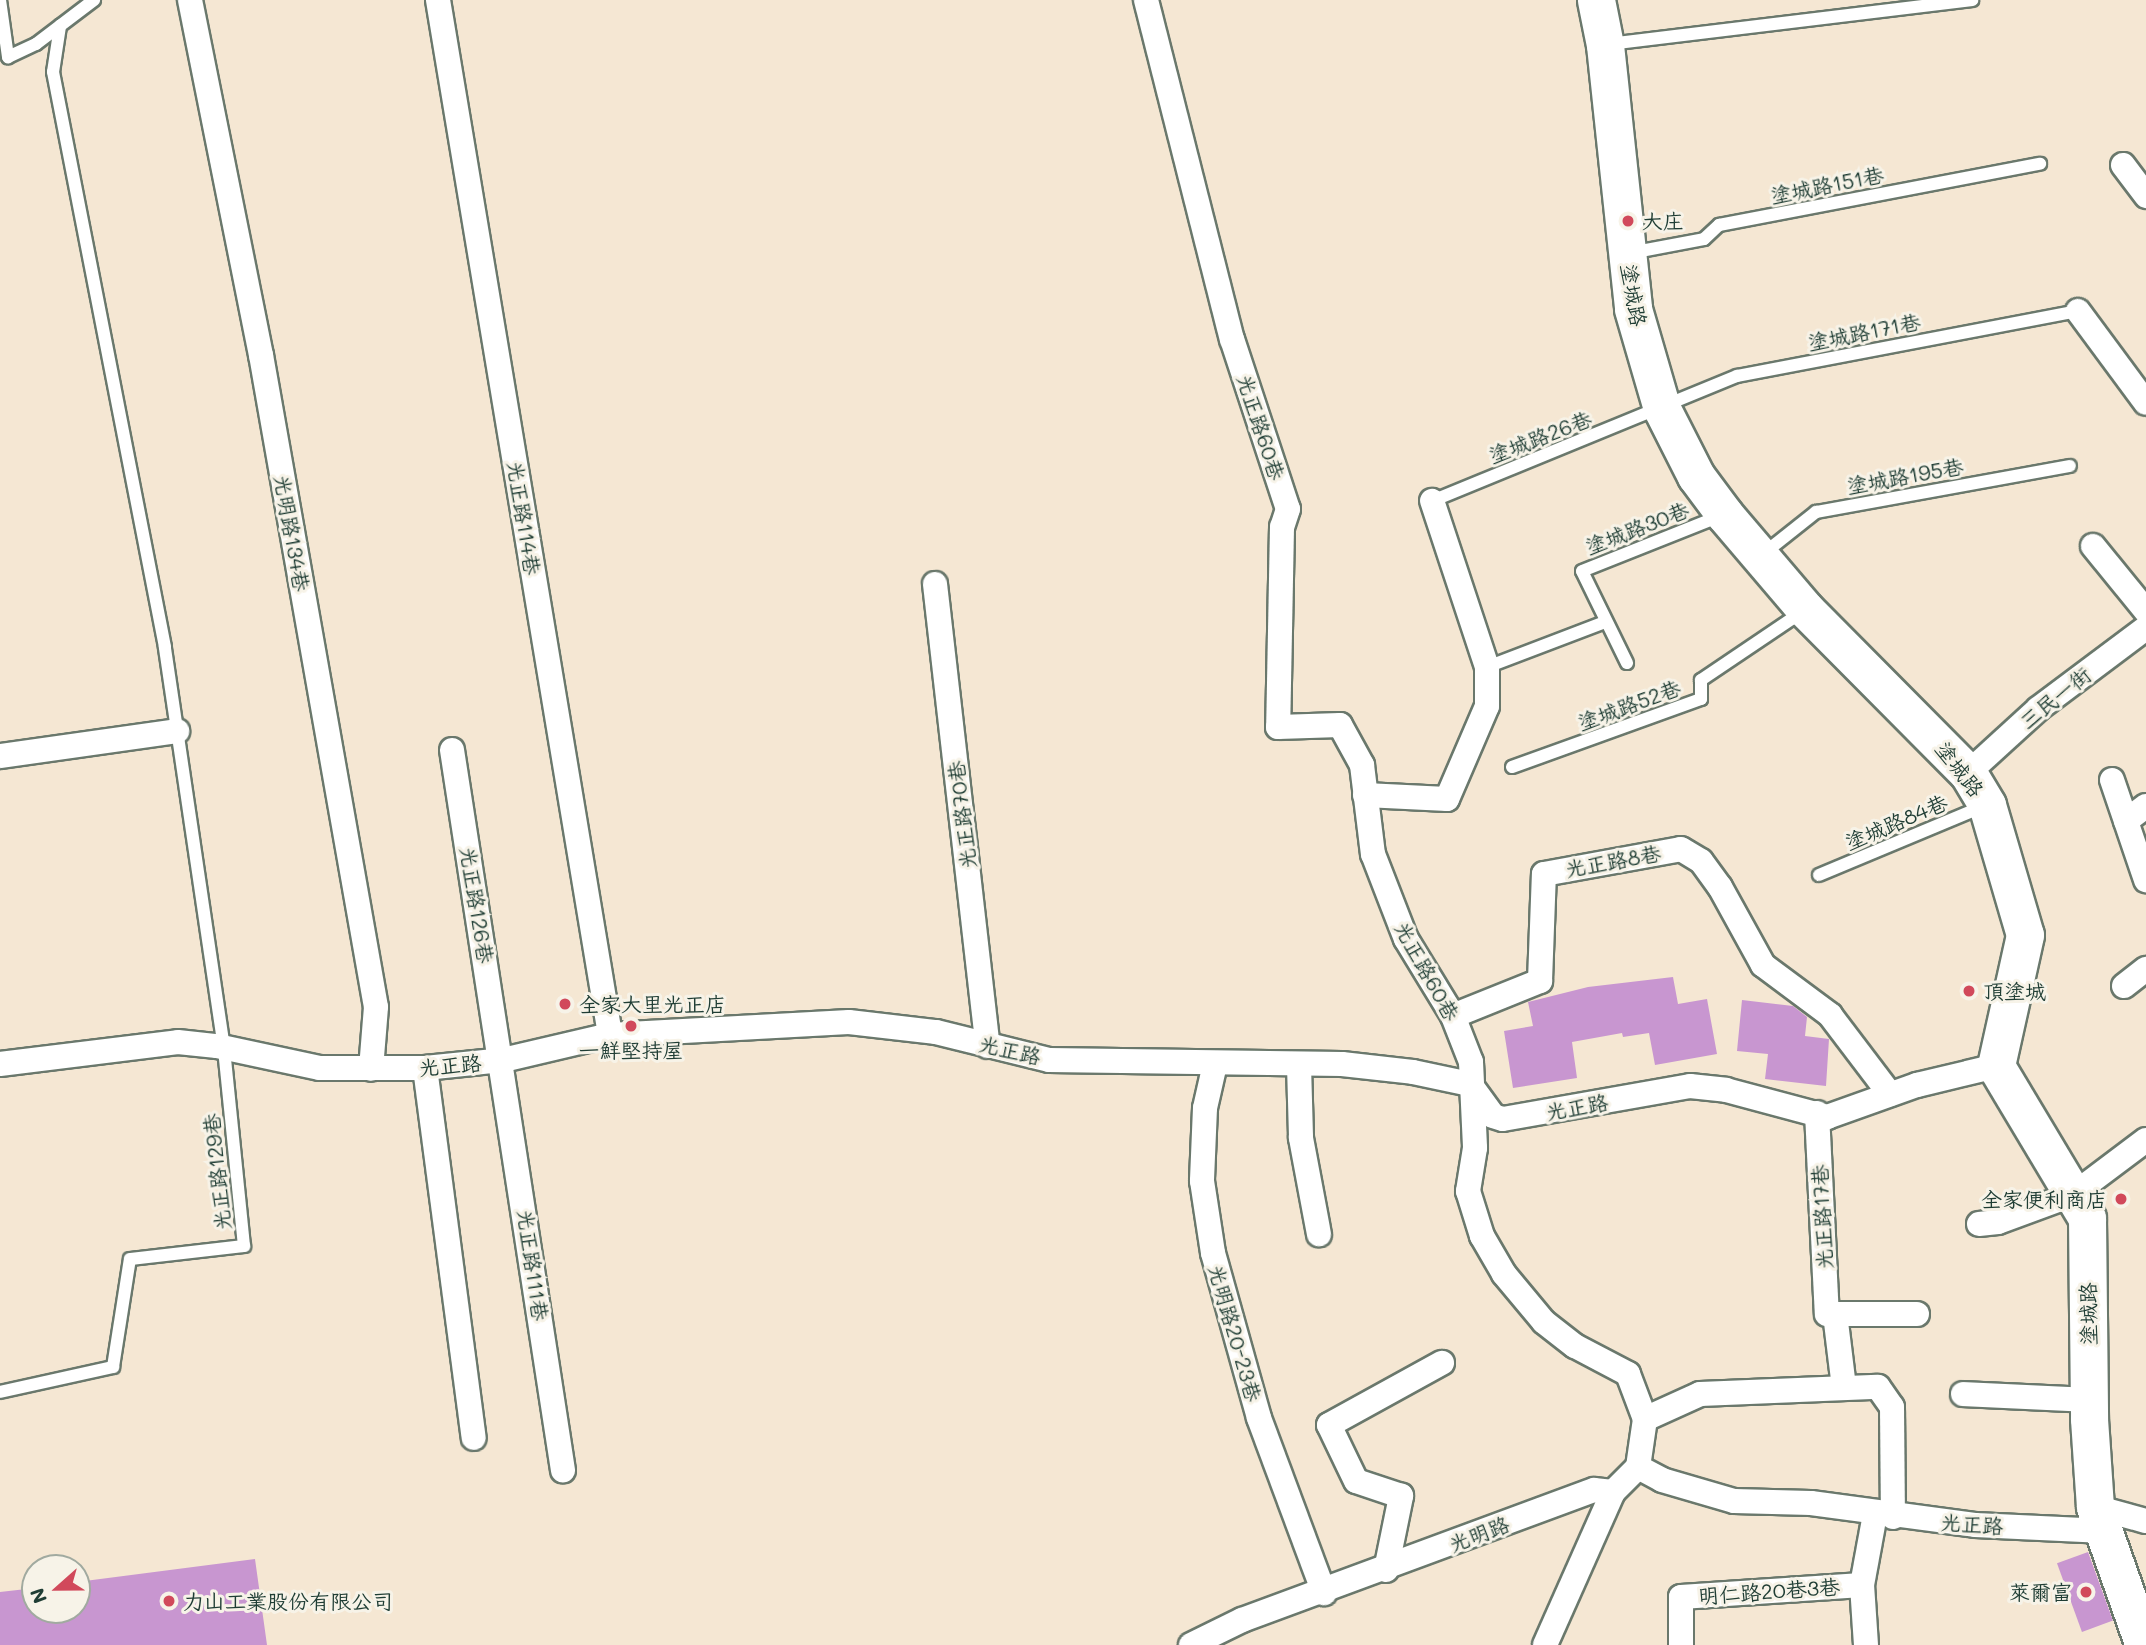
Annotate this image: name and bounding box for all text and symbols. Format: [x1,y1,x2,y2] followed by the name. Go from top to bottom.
[1768,162,1886,208] street label: 塗城路151巷
[1642,208,1684,234] place label: 大庄
[1620,213,1636,229] marker: 大庄
[1616,262,1652,328] street label: 塗城路
[1805,309,1923,355] street label: 塗城路171巷
[1232,371,1290,483] street label: 光正路60巷
[1485,406,1595,468] street label: 塗城路26巷
[1845,453,1965,499] street label: 塗城路195巷
[503,459,545,577] street label: 光正路114巷
[269,473,315,593] street label: 光明路134巷
[1581,497,1693,559] street label: 塗城路30巷
[2014,662,2096,734] street label: 三民一街
[1574,675,1684,735] street label: 塗城路52巷
[1931,736,1989,802] street label: 塗城路
[943,760,981,870] street label: 光正路70巷
[1841,789,1951,855] street label: 塗城路84巷
[1563,840,1663,882] street label: 光正路8巷
[455,845,499,965] street label: 光正路126巷
[1389,917,1465,1025] street label: 光正路60巷
[1983,978,2046,1004] place label: 頂塗城
[1961,983,1977,999] marker: 頂塗城
[579,991,726,1017] place label: 全家大里光正店
[557,996,573,1012] marker: 全家大里光正店
[623,1018,639,1034] marker: 一鮮堅持屋
[976,1031,1044,1069] street label: 光正路
[579,1037,683,1063] place label: 一鮮堅持屋
[418,1050,482,1080] street label: 光正路
[1544,1089,1610,1125] street label: 光正路
[198,1112,236,1232] street label: 光正路129巷
[1807,1164,1837,1270] street label: 光正路17巷
[1981,1186,2107,1212] place label: 全家便利商店
[2113,1191,2129,1207] marker: 全家便利商店
[513,1208,553,1322] street label: 光正路111巷
[1203,1262,1267,1404] street label: 光明路20-23巷
[2075,1282,2101,1346] street label: 塗城路
[1940,1509,2004,1539] street label: 光正路
[1445,1511,1513,1557] street label: 光明路
[21,1554,91,1624] north arrow
[1697,1573,1841,1609] street label: 明仁路20巷3巷
[2009,1579,2072,1605] place label: 萊爾富
[2078,1584,2094,1600] marker: 萊爾富
[24,1585,52,1607] text: N
[183,1588,393,1614] place label: 力山工業股份有限公司
[161,1593,177,1609] marker: 力山工業股份有限公司

